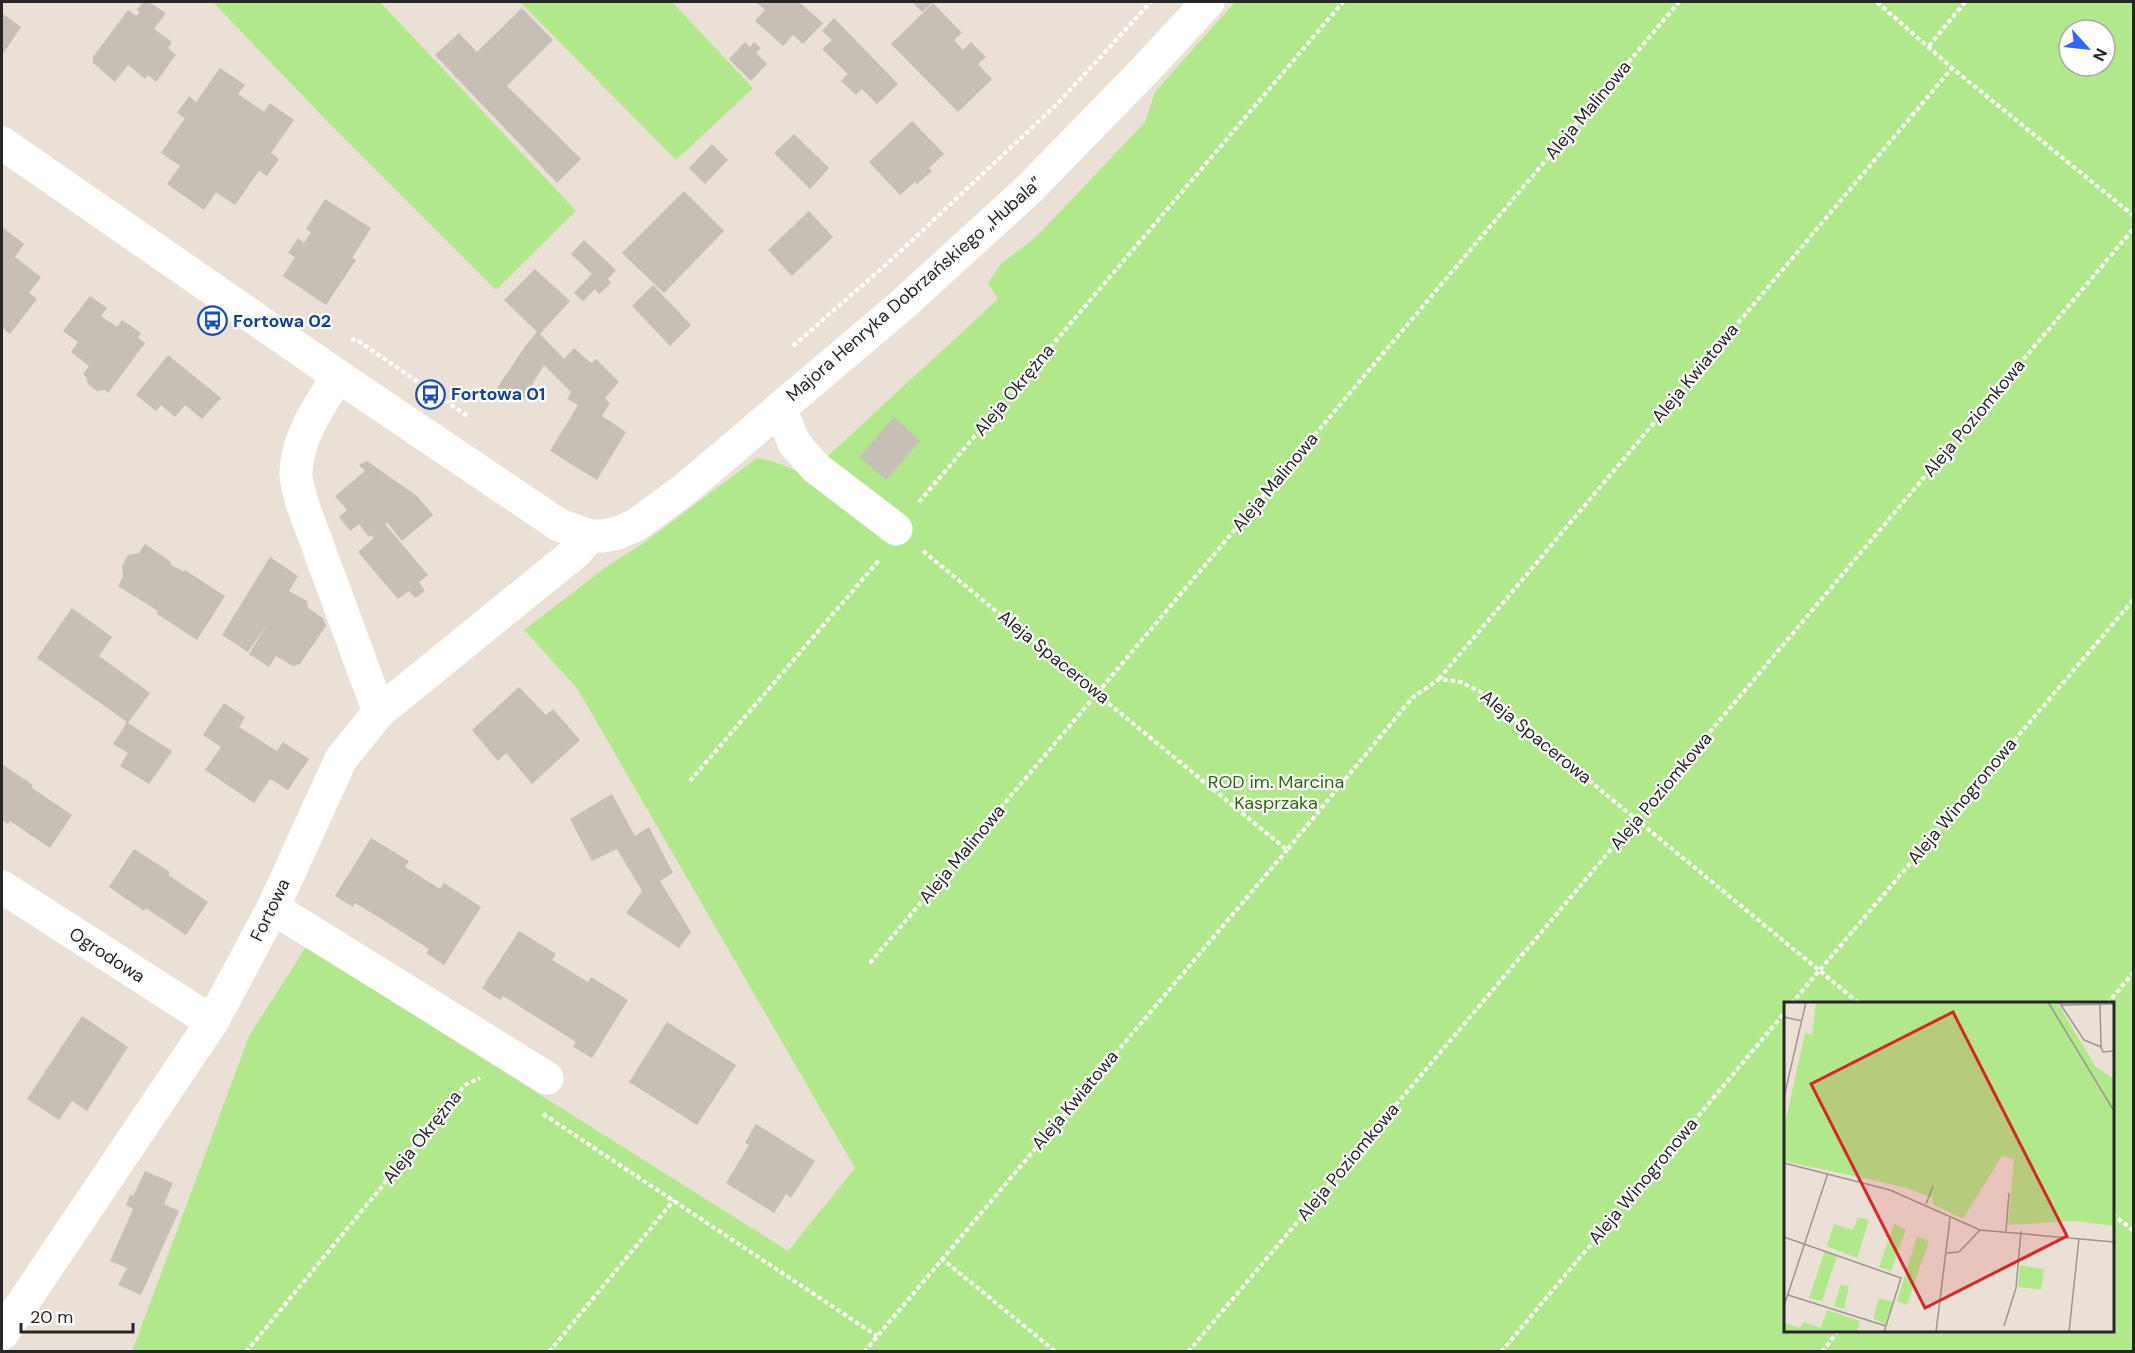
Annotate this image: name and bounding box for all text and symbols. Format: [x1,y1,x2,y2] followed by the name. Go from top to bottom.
[2057,18,2117,78] north arrow
[2088,45,2112,65] text: N
[1540,55,1636,165] street label: Aleja Malinowa
[781,171,1047,407] street label: Majora Henryka Dobrzańskiego „Hubala”
[196,305,228,337] bus stop icon: Fortowa 02
[233,309,331,333] place label: Fortowa 02
[1646,318,1744,428] street label: Aleja Kwiatowa
[968,339,1060,441] street label: Aleja Okrężna
[1918,354,2030,482] street label: Aleja Poziomkowa
[414,378,446,410] bus stop icon: Fortowa 01
[451,382,545,406] place label: Fortowa 01
[1227,427,1323,537] street label: Aleja Malinowa
[993,605,1115,709] street label: Aleja Spacerowa
[1475,685,1597,789] street label: Aleja Spacerowa
[1605,727,1717,855] street label: Aleja Poziomkowa
[1902,733,2022,869] street label: Aleja Winogronowa
[1208,770,1344,815] park label: ROD im. Marcina Kasprzaka
[914,799,1010,909] street label: Aleja Malinowa
[245,875,295,945] street label: Fortowa
[64,922,150,988] street label: Ogrodowa
[1784,1002,2114,1332] inset map
[1026,1045,1124,1155] street label: Aleja Kwiatowa
[377,1086,467,1188] street label: Aleja Okrężna
[1292,1098,1404,1226] street label: Aleja Poziomkowa
[1583,1113,1703,1249] street label: Aleja Winogronowa
[21,1296,134,1334] scale bar
[30,1305,73,1329] text: 20 m

